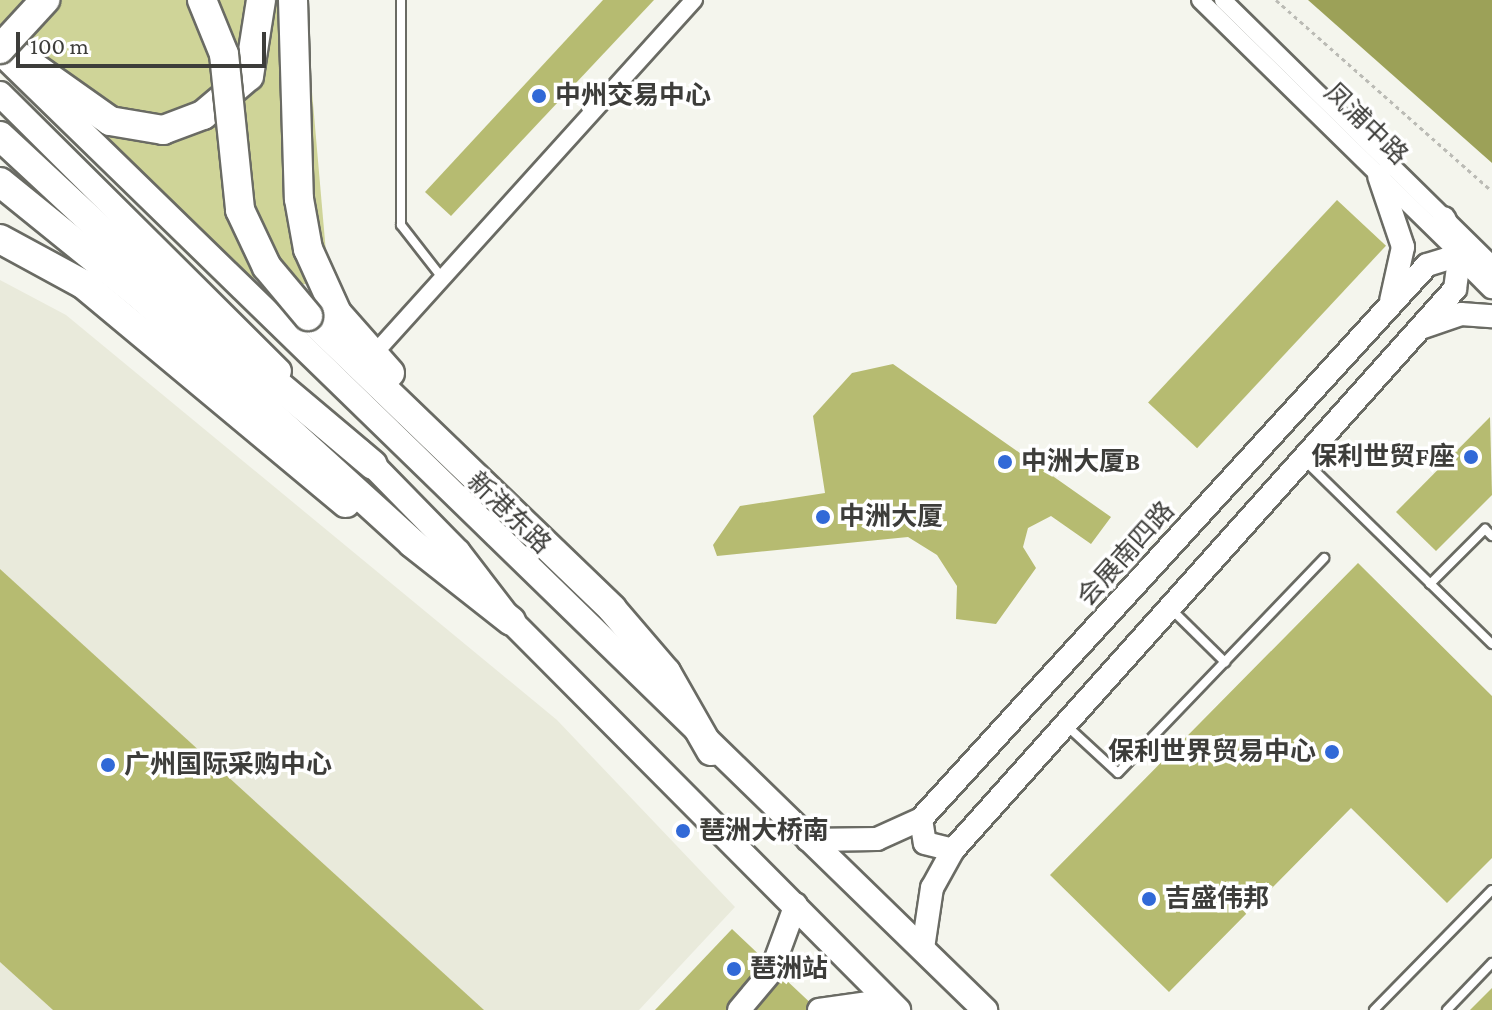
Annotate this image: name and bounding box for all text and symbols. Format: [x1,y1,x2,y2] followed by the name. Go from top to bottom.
[20,16,270,66] scale bar
[30,32,89,59] text: 100 m
[1318,77,1414,171] street label: 凤浦中路
[555,80,711,112] place label: 中州交易中心
[530,87,548,105] marker: 中州交易中心
[1311,441,1455,473] place label: 保利世贸F座
[1021,446,1140,478] place label: 中洲大厦B
[1462,448,1480,466] marker: 保利世贸F座
[996,453,1014,471] marker: 中洲大厦B
[461,466,557,560] street label: 新港东路
[1071,495,1181,613] street label: 会展南四路
[839,501,943,533] place label: 中洲大厦
[814,508,832,526] marker: 中洲大厦
[1108,736,1316,768] place label: 保利世界贸易中心
[1323,743,1341,761] marker: 保利世界贸易中心
[124,749,332,781] place label: 广州国际采购中心
[99,756,117,774] marker: 广州国际采购中心
[699,815,829,847] place label: 琶洲大桥南
[674,822,692,840] marker: 琶洲大桥南
[1165,883,1269,915] place label: 吉盛伟邦
[1140,890,1158,908] marker: 吉盛伟邦
[750,953,828,985] place label: 琶洲站
[725,960,743,978] marker: 琶洲站

